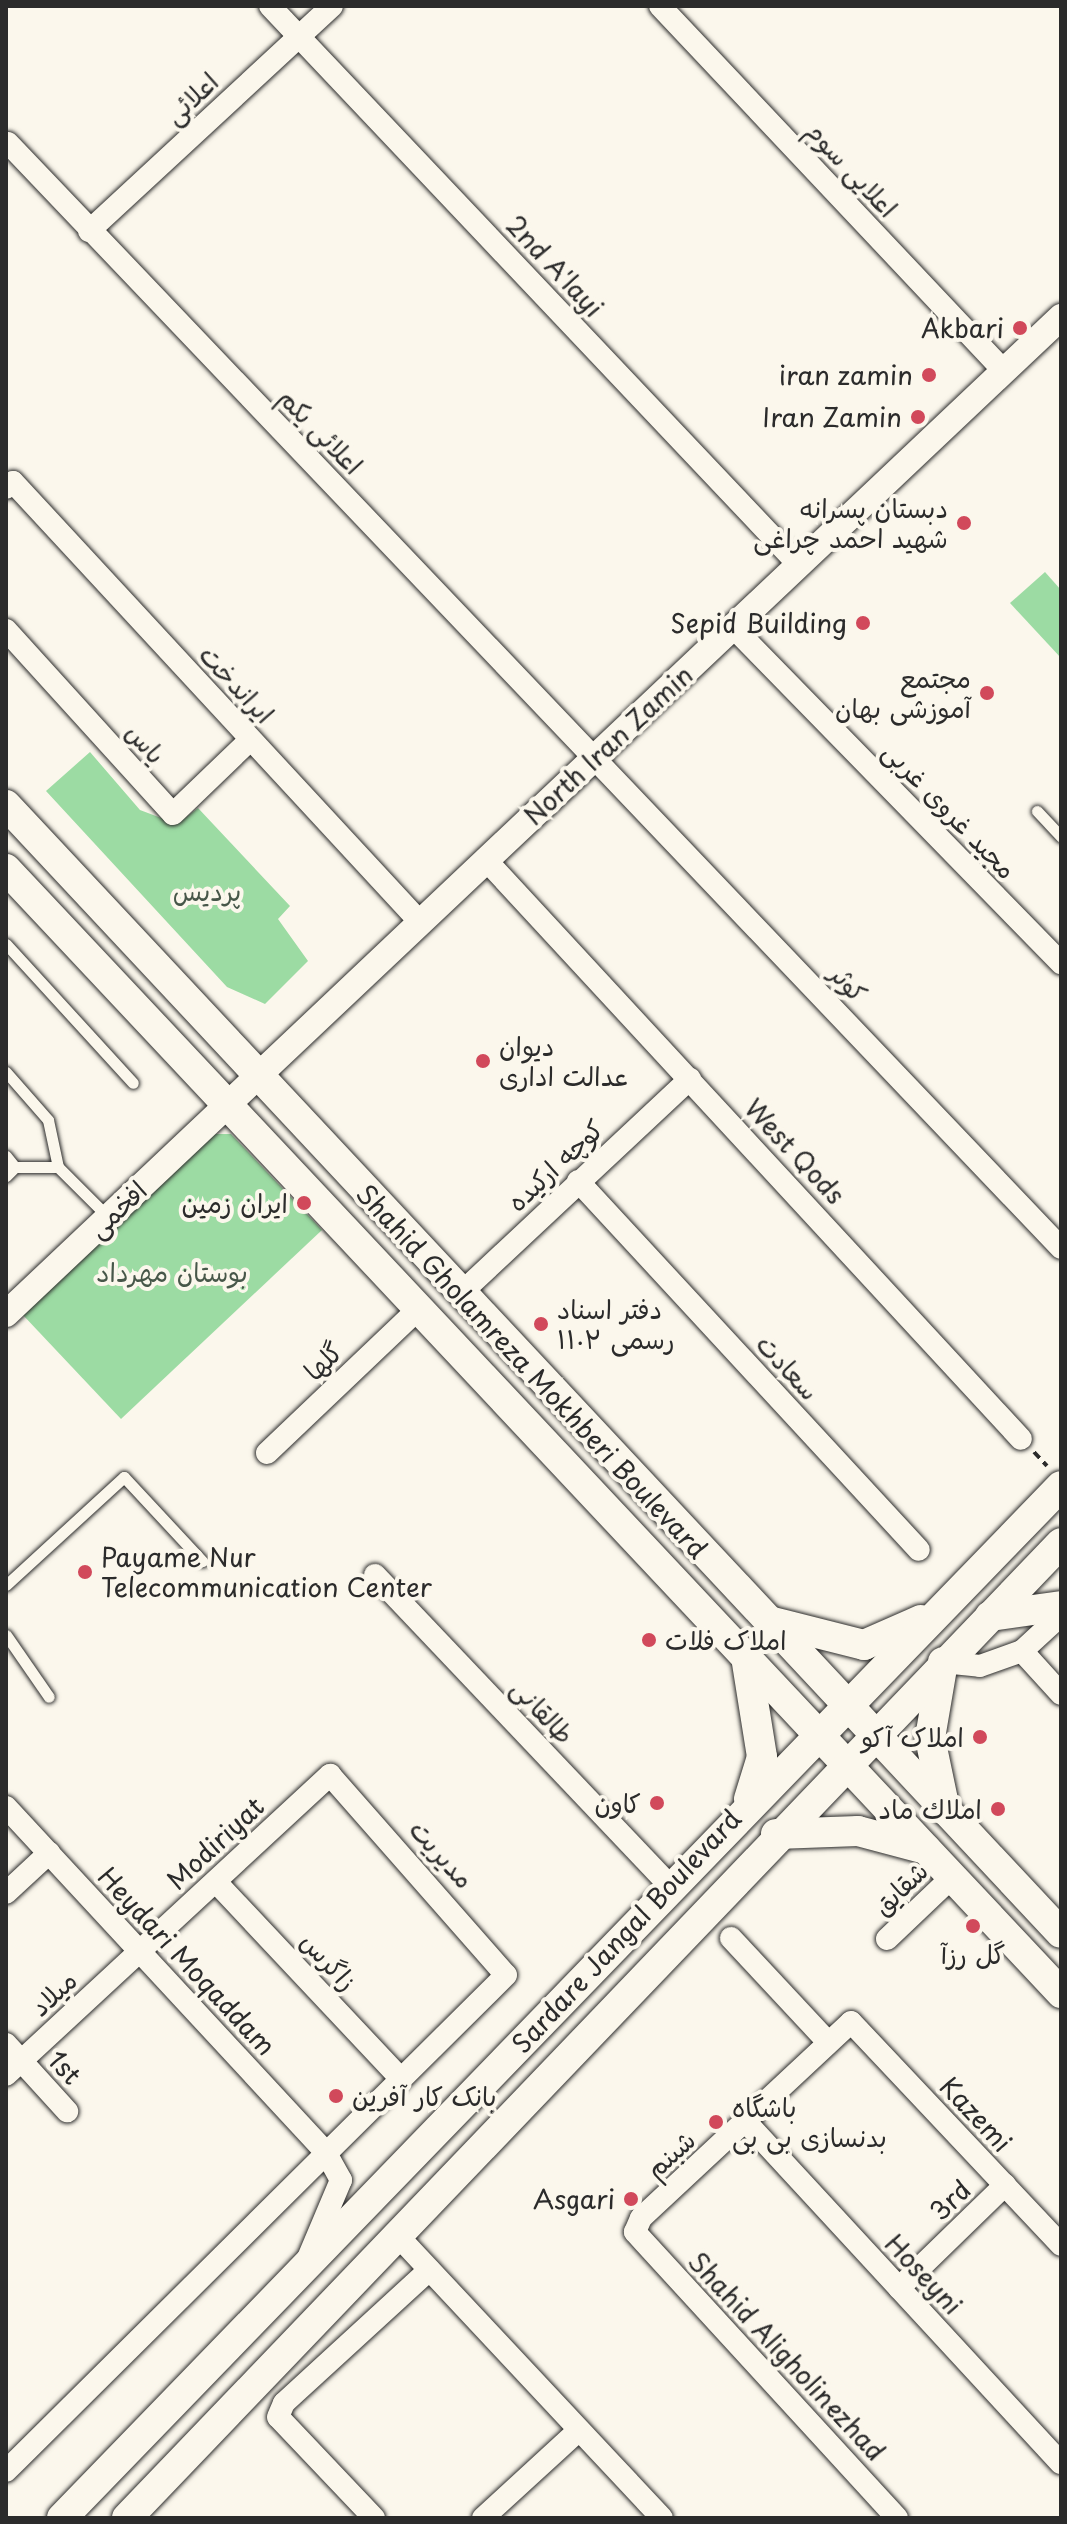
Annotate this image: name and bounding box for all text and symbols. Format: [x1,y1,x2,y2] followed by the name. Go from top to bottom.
[158,65,224,131] street label: اعلائی
[800,115,904,223] street label: اعلایی سوم
[500,209,610,323] street label: 2nd A'layi
[921,312,1004,344] place label: Akbari
[1011,319,1029,337] marker: Akbari
[778,359,913,391] place label: iran zamin
[920,366,938,384] marker: iran zamin
[273,382,369,480] street label: اعلائی یکم
[762,401,902,433] place label: Iran Zamin
[909,408,927,426] marker: Iran Zamin
[753,492,948,554] place label: دبستان پسرانه شهید احمد چراغی
[955,514,973,532] marker: دبستان پسرانه شهید احمد چراغی
[669,607,847,639] place label: Sepid Building
[854,614,872,632] marker: Sepid Building
[193,639,281,729] street label: ایراندخت
[517,658,699,832] street label: North Iran Zamin
[835,662,971,724] place label: مجتمع آموزشی بهان
[978,684,996,702] marker: مجتمع آموزشی بهان
[120,716,172,770] street label: یاس
[877,735,1023,885] street label: مجید غروی غربی
[173,875,241,907] park label: پردیس
[824,958,874,1008] street label: کوثر
[499,1030,630,1092] place label: دیوان عدالت اداری
[474,1052,492,1070] marker: دیوان عدالت اداری
[738,1092,852,1210] street label: West Qods
[501,1113,609,1217] street label: کوچه ارکیده
[81,1174,153,1244] street label: افخمی
[350,1177,714,1565] street label: Shahid Gholamreza Mokhberi Boulevard
[182,1187,288,1219] place label: ایران زمین
[295,1194,313,1212] marker: ایران زمین
[96,1256,248,1288] park label: بوستان مهرداد
[557,1293,675,1354] place label: دفتر اسناد رسمی ۱۱۰۲
[532,1315,550,1333] marker: دفتر اسناد رسمی ۱۱۰۲
[750,1328,826,1406] street label: سعادت
[297,1335,349,1387] street label: گلها
[101,1541,432,1602] place label: Payame Nur Telecommunication Center
[76,1563,94,1581] marker: Payame Nur Telecommunication Center
[665,1624,787,1656] place label: املاک فلات
[640,1631,658,1649] marker: املاک فلات
[505,1672,581,1750] street label: طالقانی
[861,1721,964,1753] place label: املاک آکو
[971,1728,989,1746] marker: املاک آکو
[594,1787,641,1819] place label: کاون
[160,1790,270,1896] street label: Modiriyat
[879,1793,982,1825] place label: املاك ماد
[648,1794,666,1812] marker: کاون
[989,1800,1007,1818] marker: املاك ماد
[504,1802,748,2060] street label: Sardare Jangal Boulevard
[403,1814,481,1894] street label: مدیریت
[866,1855,934,1921] street label: شقایق
[92,1861,282,2061] street label: Heydari Moqaddam
[964,1917,982,1935] marker: گل رزآ
[294,1925,364,1997] street label: زاگرس
[941,1938,1005,1970] place label: گل رزآ
[23,1964,83,2022] street label: میلاد
[42,2044,88,2090] street label: 1st
[934,2070,1018,2158] street label: Kazemi
[352,2080,497,2112] place label: بانک کار آفرین
[327,2087,345,2105] marker: بانک کار آفرین
[732,2091,887,2152] place label: باشگاه بدنسازی بی بی
[707,2113,725,2131] marker: باشگاه بدنسازی بی بی
[639,2124,701,2184] street label: شبنم
[923,2173,977,2227] street label: 3rd
[533,2183,615,2215] place label: Asgari
[622,2190,640,2208] marker: Asgari
[879,2227,969,2321] street label: Hoseyni
[682,2245,892,2467] street label: Shahid Aligholinezhad

